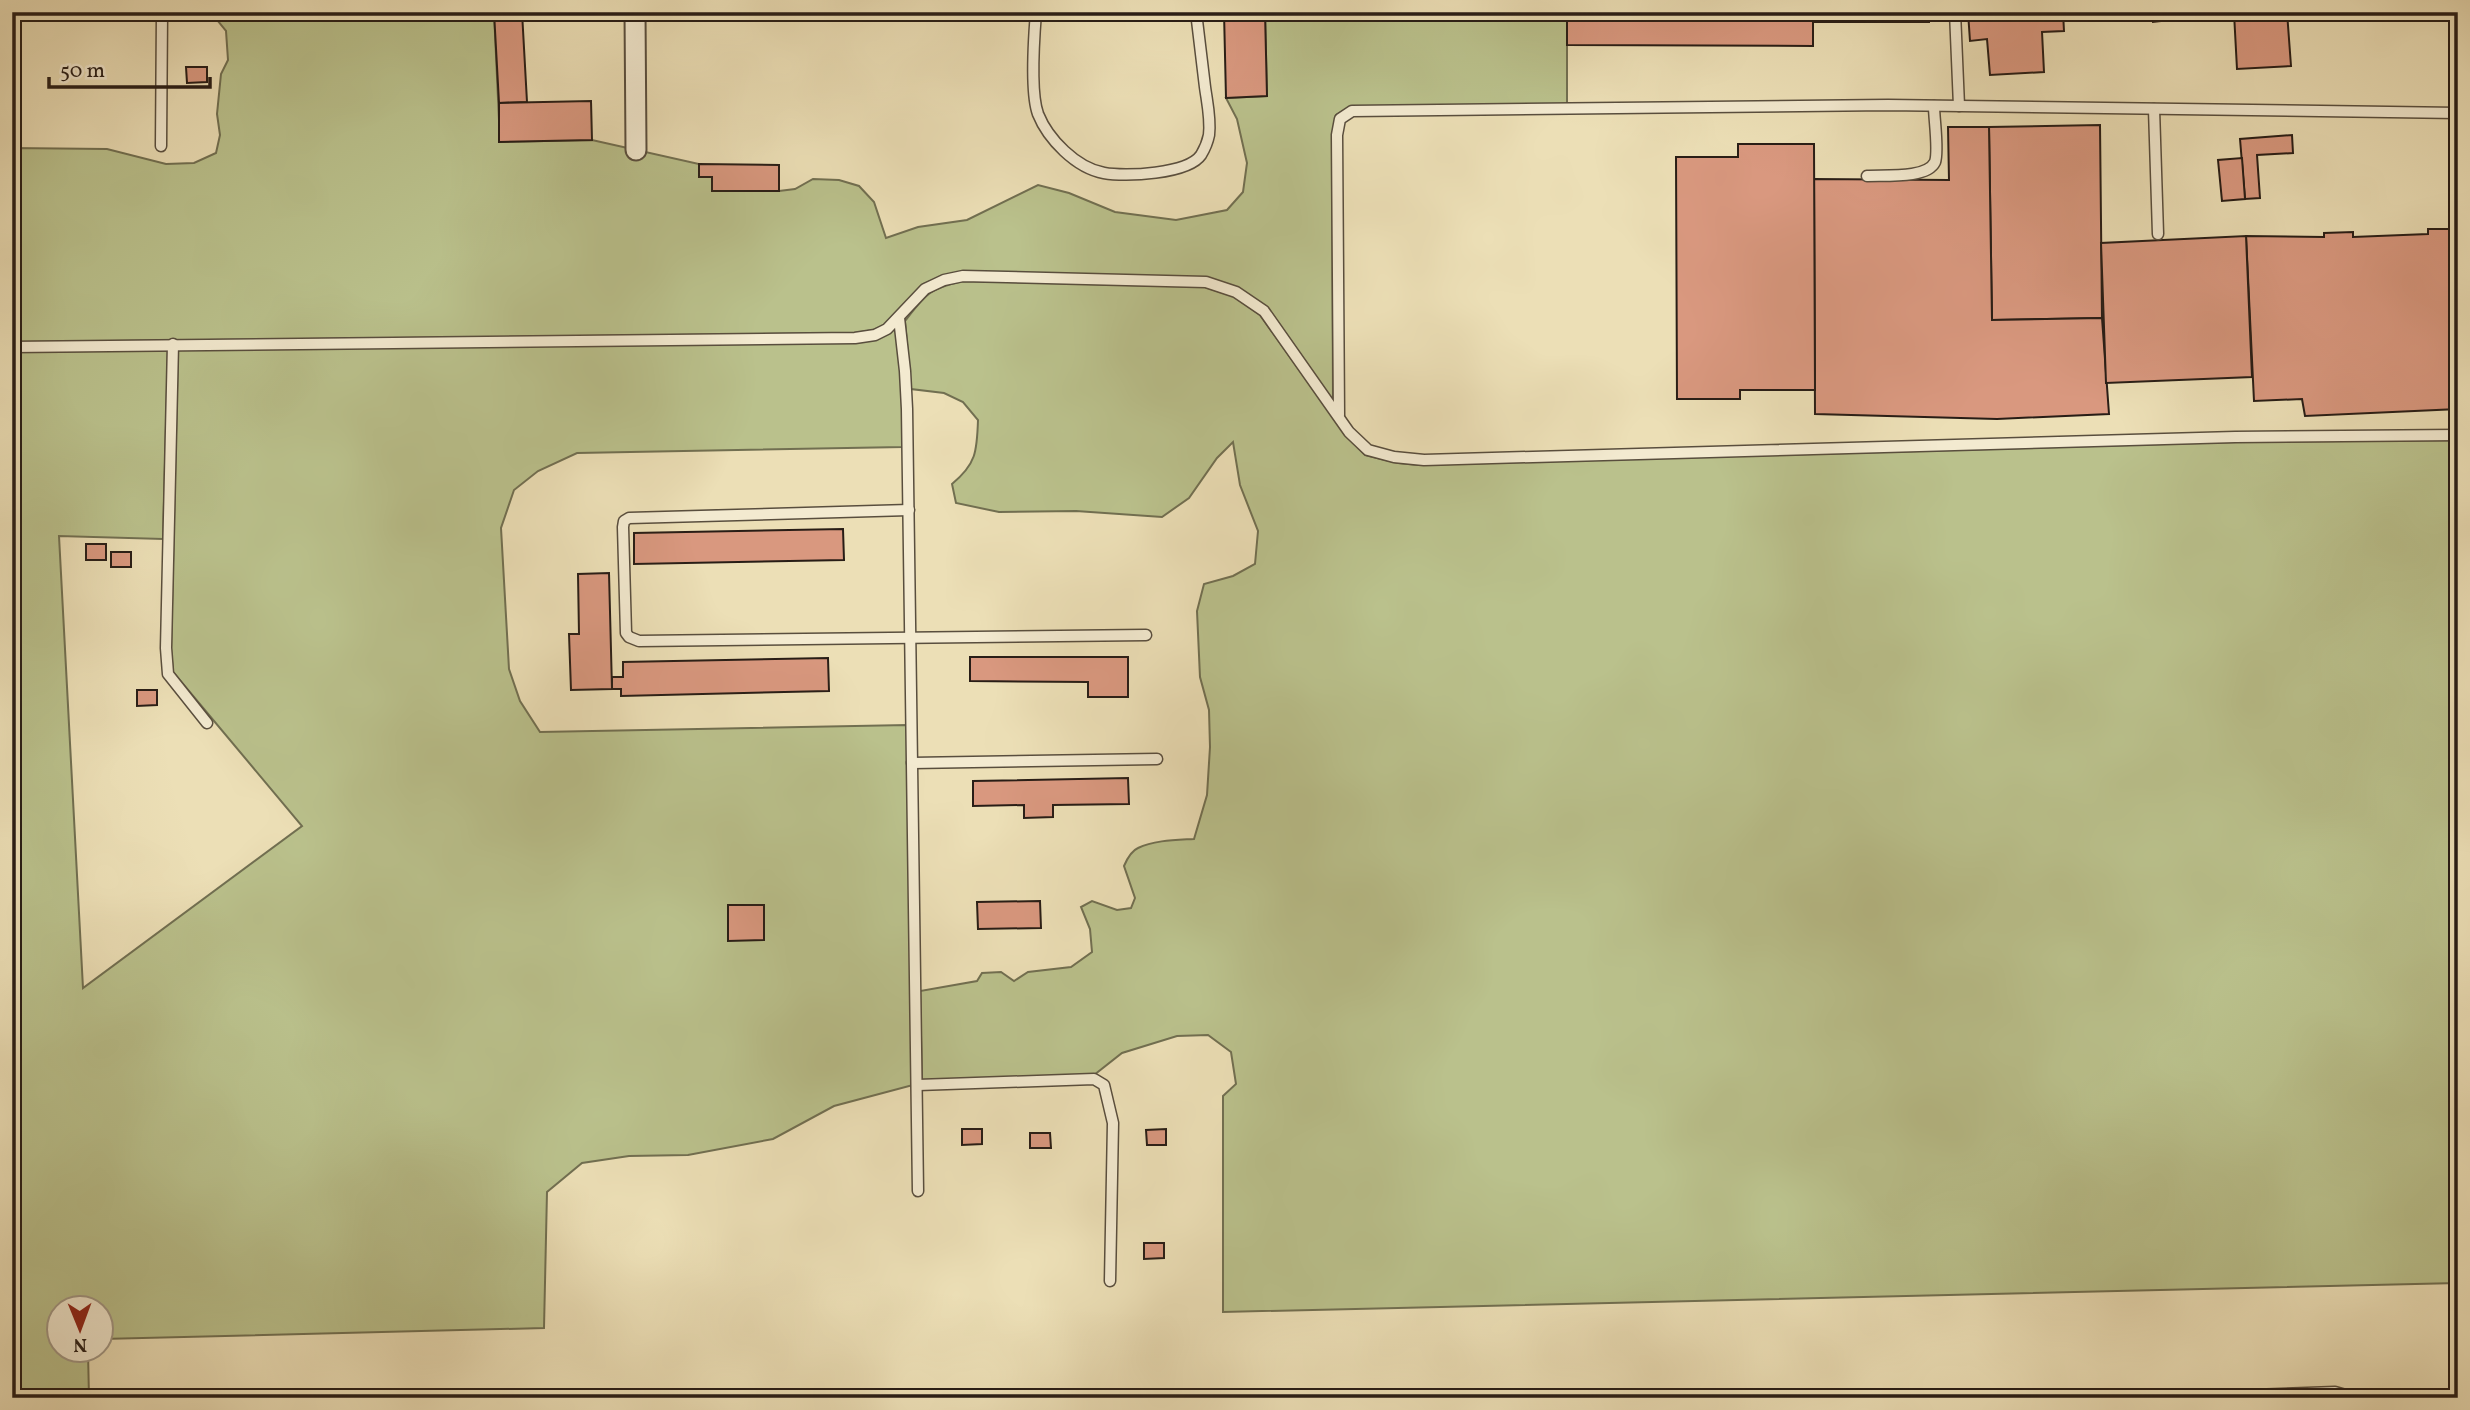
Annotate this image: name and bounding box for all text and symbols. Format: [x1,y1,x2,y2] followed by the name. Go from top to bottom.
[49,46,210,90] scale bar
[60,57,105,86] text: 50 m
[46,1294,116,1364] north arrow
[73,1331,87,1357] text: N

